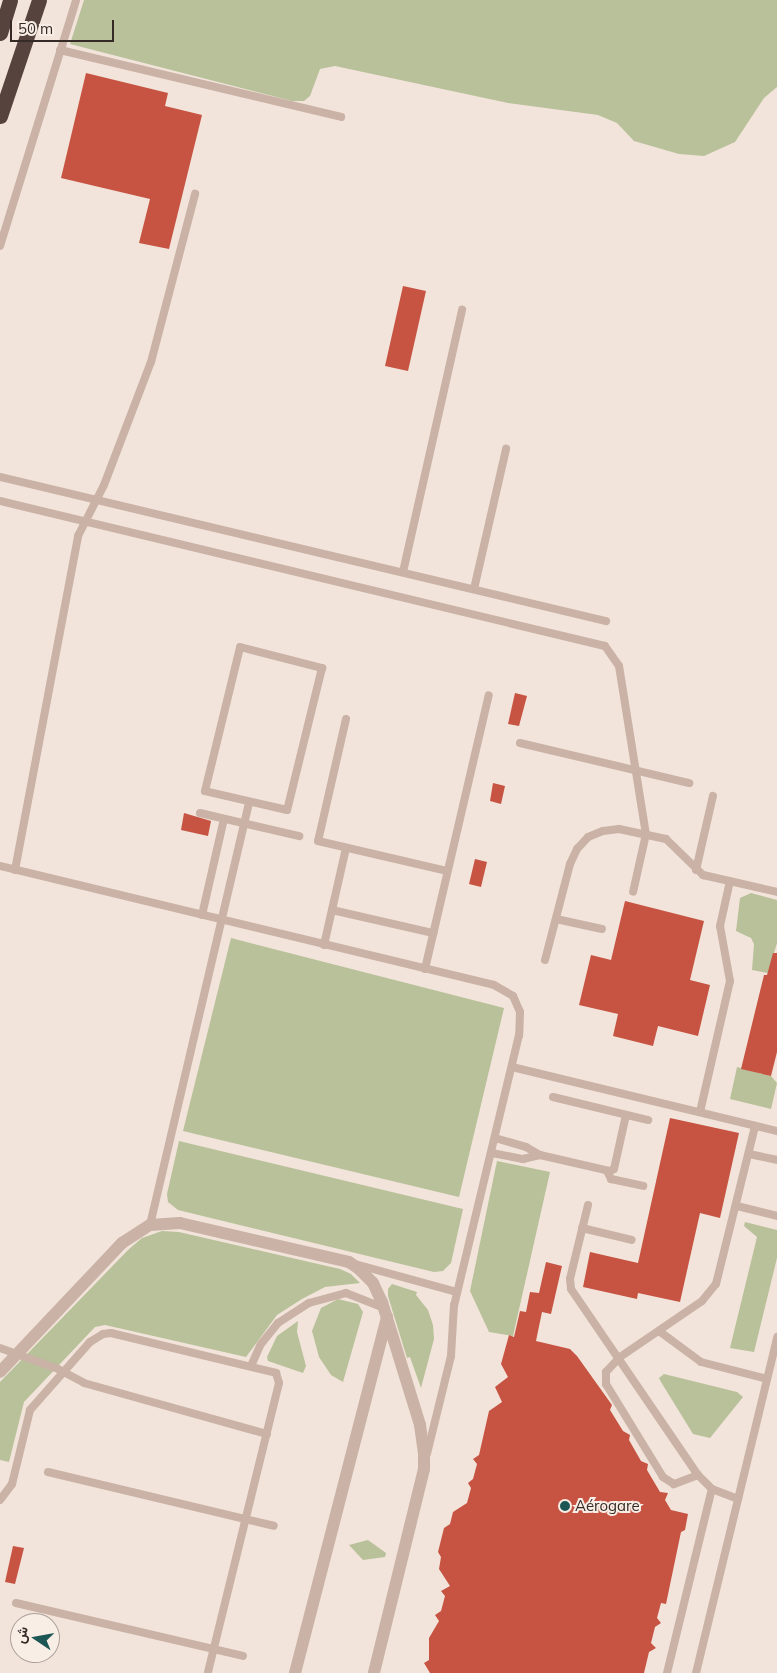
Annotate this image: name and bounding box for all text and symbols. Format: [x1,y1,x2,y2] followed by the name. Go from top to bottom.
[12,10,116,42] scale bar
[18,19,53,38] text: 50 m
[575,1497,640,1515] place label: Aérogare
[559,1500,571,1512] marker: Aérogare
[10,1613,60,1663] north arrow
[11,1625,32,1645] text: ش

